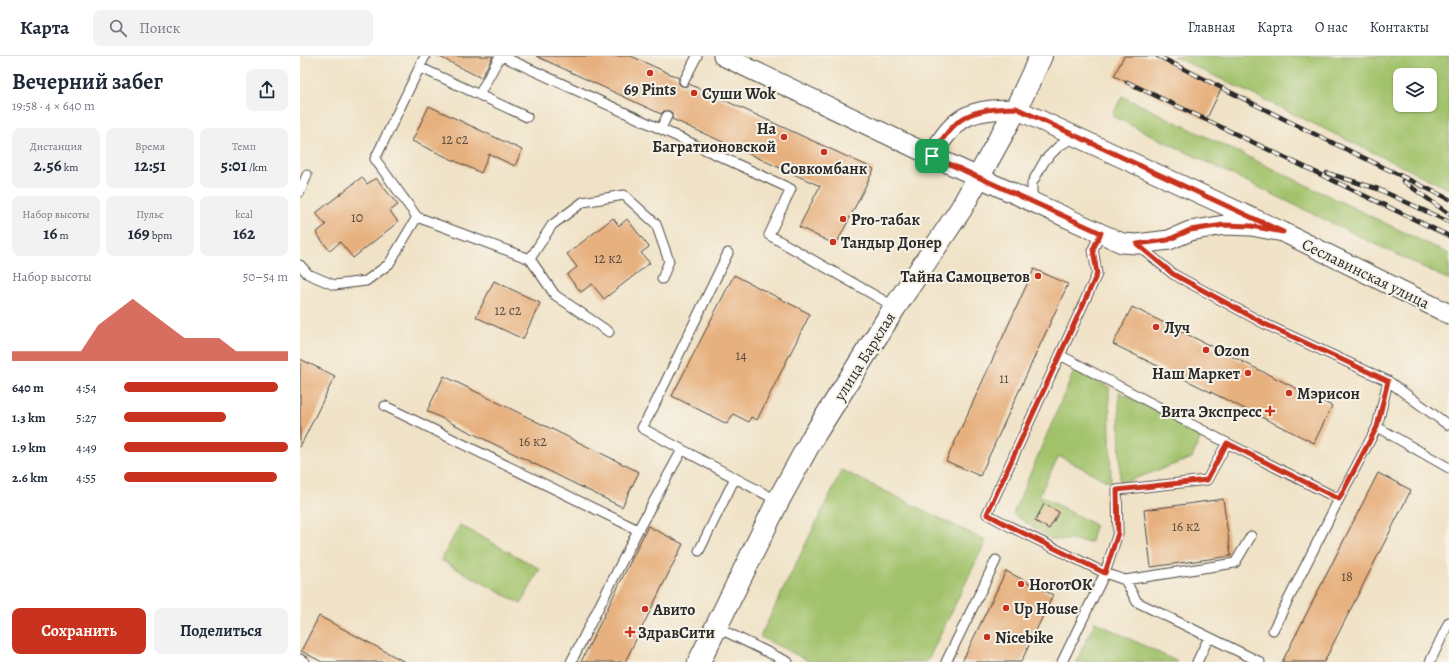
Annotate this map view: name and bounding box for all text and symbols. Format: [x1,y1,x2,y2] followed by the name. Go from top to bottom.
[93,10,373,46] search box
[20,15,69,41] text: Карта
[107,17,129,39] icon: search
[139,18,180,38] text: Поиск
[1188,18,1235,37] text: Главная
[1257,18,1293,37] text: Карта
[1315,18,1348,37] text: О нас
[1370,18,1429,37] text: Контакты
[12,67,163,97] text: Вечерний забег
[645,68,655,78] marker: 69 Pints
[1393,68,1437,112] map controls
[1393,68,1437,112] button: layers
[246,69,288,111] button: share
[624,79,676,101] place label: 69 Pints
[702,83,777,105] place label: Суши Wok
[689,88,699,98] marker: Суши Wok
[12,97,95,114] text: 19:58 · 4 × 640 m
[652,118,776,158] place label: На Багратионовской
[442,130,469,149] house number: 12 с2
[779,132,789,142] marker: На Багратионовской
[30,139,82,154] text: Дистанция
[135,139,165,154] text: Время
[232,139,256,154] text: Темп
[915,139,949,173] pin
[921,145,943,167] icon: arrive
[819,147,829,157] marker: Совкомбанк
[34,154,62,177] text: 2.56
[134,154,166,177] text: 12:51
[221,154,247,177] text: 5:01
[781,158,868,180] place label: Совкомбанк
[62,160,78,175] text: km
[247,160,267,175] text: /km
[22,207,90,222] text: Набор высоты
[136,207,164,222] text: Пульс
[235,207,253,222] text: kcal
[351,208,363,227] house number: 10
[851,209,920,231] place label: Pro-табак
[838,214,848,224] marker: Pro-табак
[43,222,57,245] text: 16
[128,222,150,245] text: 169
[233,222,255,245] text: 162
[57,228,69,243] text: m
[150,228,172,243] text: bpm
[841,232,942,254] place label: Тандыр Донер
[1298,233,1434,315] street label: Сеславинская улица
[828,237,838,247] marker: Тандыр Донер
[594,249,622,268] house number: 12 к2
[901,266,1030,288] place label: Тайна Самоцветов
[12,268,92,285] text: Набор высоты
[243,268,288,285] text: 50–54 m
[1033,271,1043,281] marker: Тайна Самоцветов
[495,301,522,320] house number: 12 с2
[828,308,901,406] street label: улица Барклая
[1164,317,1190,339] place label: Луч
[1151,322,1161,332] marker: Луч
[1214,340,1249,362] place label: Ozon
[1201,345,1211,355] marker: Ozon
[735,346,747,365] house number: 14
[1152,363,1241,385] place label: Наш Маркет
[1243,368,1253,378] marker: Наш Маркет
[999,369,1009,388] house number: 11
[12,379,44,396] text: 640 m
[76,379,96,396] text: 4:54
[1297,383,1360,405] place label: Мэрисон
[1284,388,1294,398] marker: Мэрисон
[1161,401,1262,423] place label: Вита Экспресс
[1265,406,1275,416] marker: Вита Экспресс
[12,409,46,426] text: 1.3 km
[76,409,96,426] text: 5:27
[519,432,547,451] house number: 16 к2
[12,439,46,456] text: 1.9 km
[76,439,97,456] text: 4:49
[12,469,48,486] text: 2.6 km
[76,469,96,486] text: 4:55
[1172,517,1200,536] house number: 16 к2
[1341,567,1353,586] house number: 18
[1029,574,1093,596] place label: НоготОК
[1016,579,1026,589] marker: НоготОК
[1014,598,1078,620] place label: Up House
[652,599,695,621] place label: Авито
[1001,603,1011,613] marker: Up House
[640,604,650,614] marker: Авито
[12,608,146,654] button: Сохранить
[154,608,288,654] button: Поделиться
[638,622,715,644] place label: ЗдравСити
[625,627,635,637] marker: ЗдравСити
[995,627,1053,649] place label: Nicebike
[982,632,992,642] marker: Nicebike

